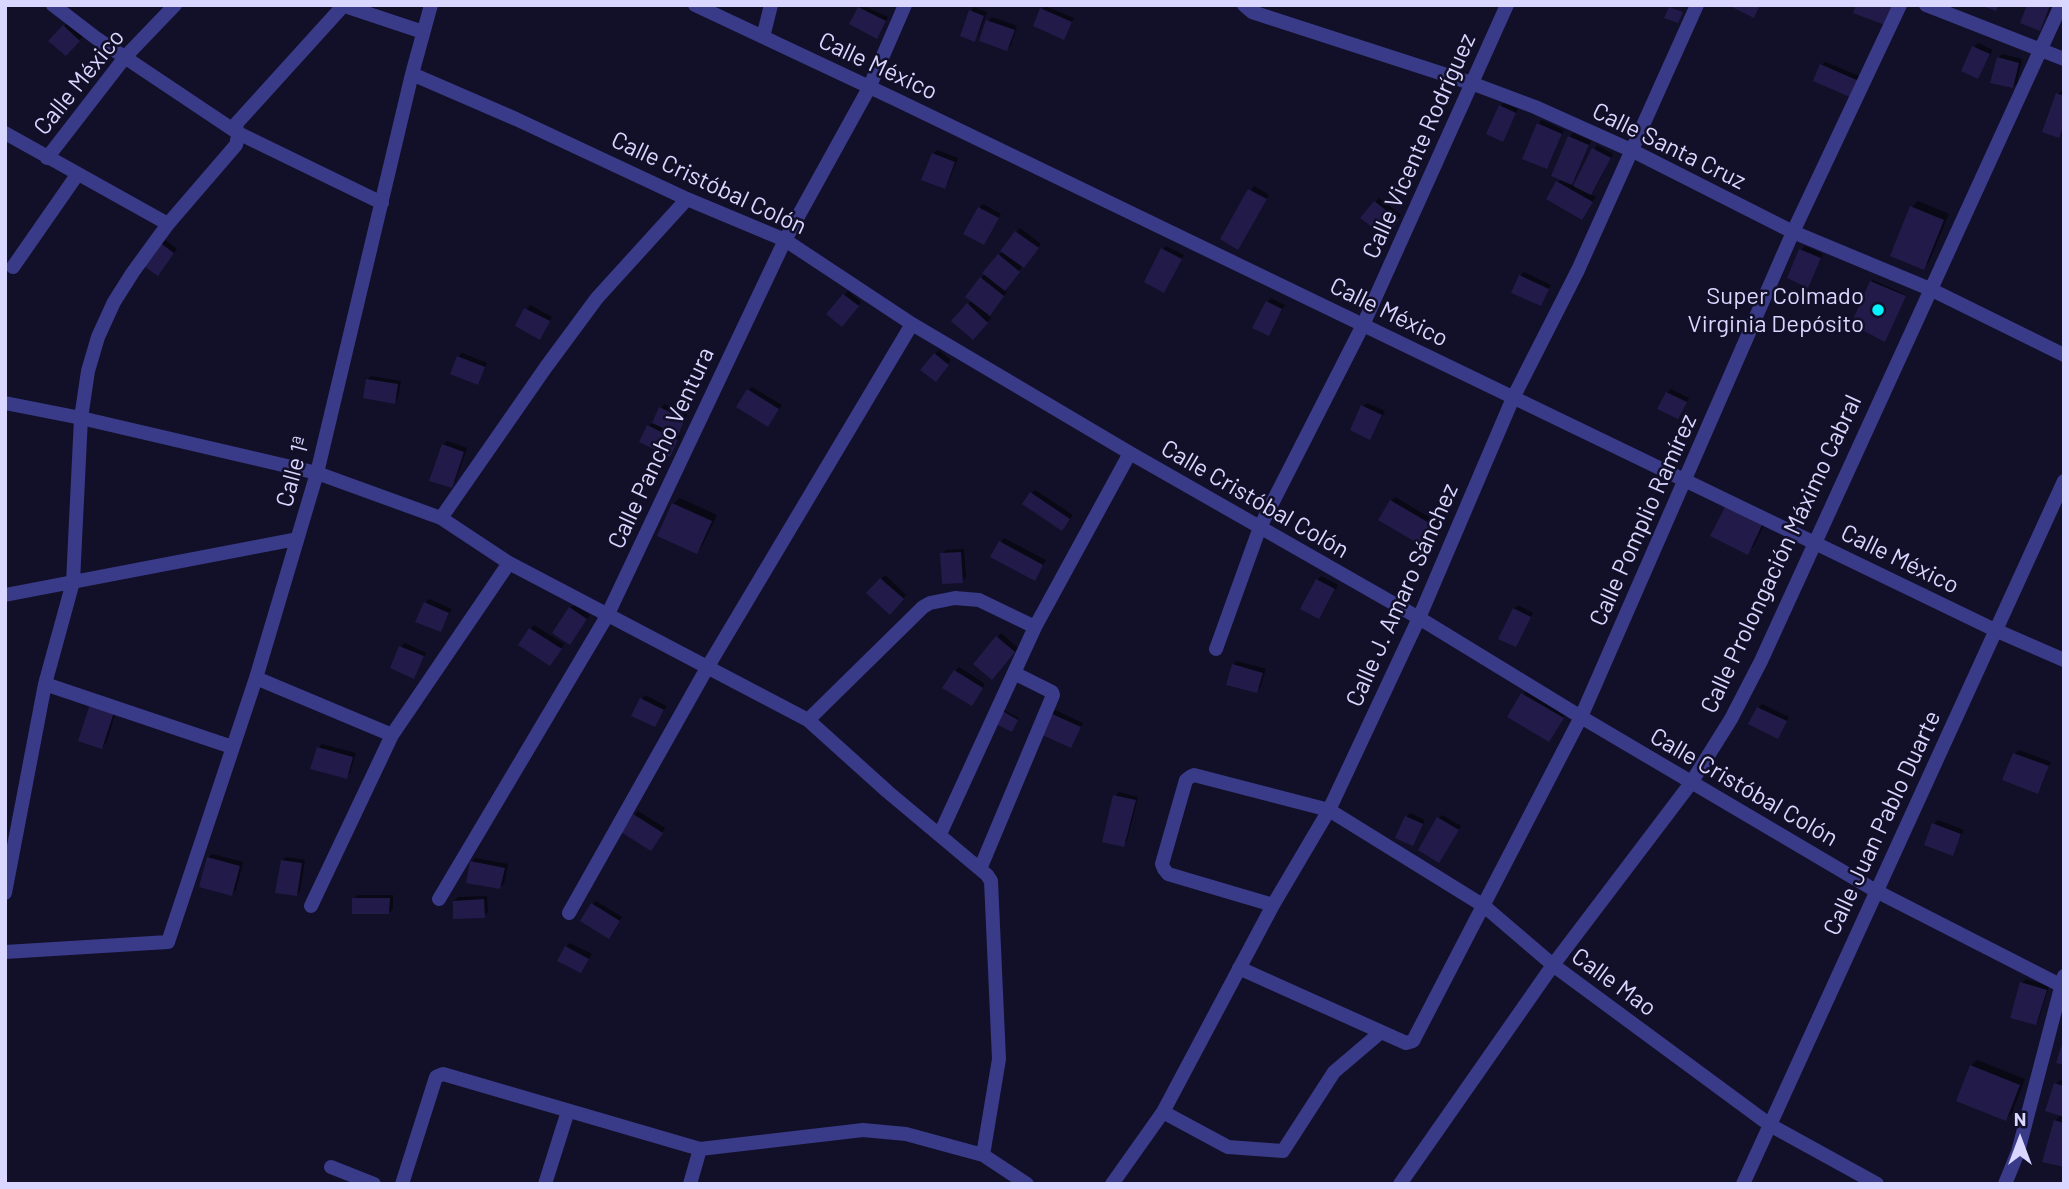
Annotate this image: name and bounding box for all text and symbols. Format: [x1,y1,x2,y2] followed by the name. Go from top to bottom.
[28,23,130,141] street label: Calle México
[814,26,942,106] street label: Calle México
[1356,29,1482,263] street label: Calle Vicente Rodríguez
[1588,96,1750,196] street label: Calle Santa Cruz
[607,125,811,241] street label: Calle Cristóbal Colón
[1325,271,1453,353] street label: Calle México
[1688,282,1864,338] place label: Super Colmado Virginia Depósito
[1870,302,1886,318] marker: Super Colmado Virginia Depósito
[602,343,720,553] street label: Calle Pancho Ventura
[1694,390,1868,718] street label: Calle Prolongación Máximo Cabral
[1583,410,1703,630] street label: Calle Pomplio Ramírez
[270,434,316,510] street label: Calle 1ª
[1156,434,1354,564] street label: Calle Cristóbal Colón
[1340,479,1464,711] street label: Calle J. Amaro Sánchez
[1836,518,1964,600] street label: Calle México
[1817,706,1947,940] street label: Calle Juan Pablo Duarte
[1645,722,1843,852] street label: Calle Cristóbal Colón
[1566,942,1662,1022] street label: Calle Mao
[1985,1105,2055,1175] north arrow
[2014,1107,2026,1130] text: N

